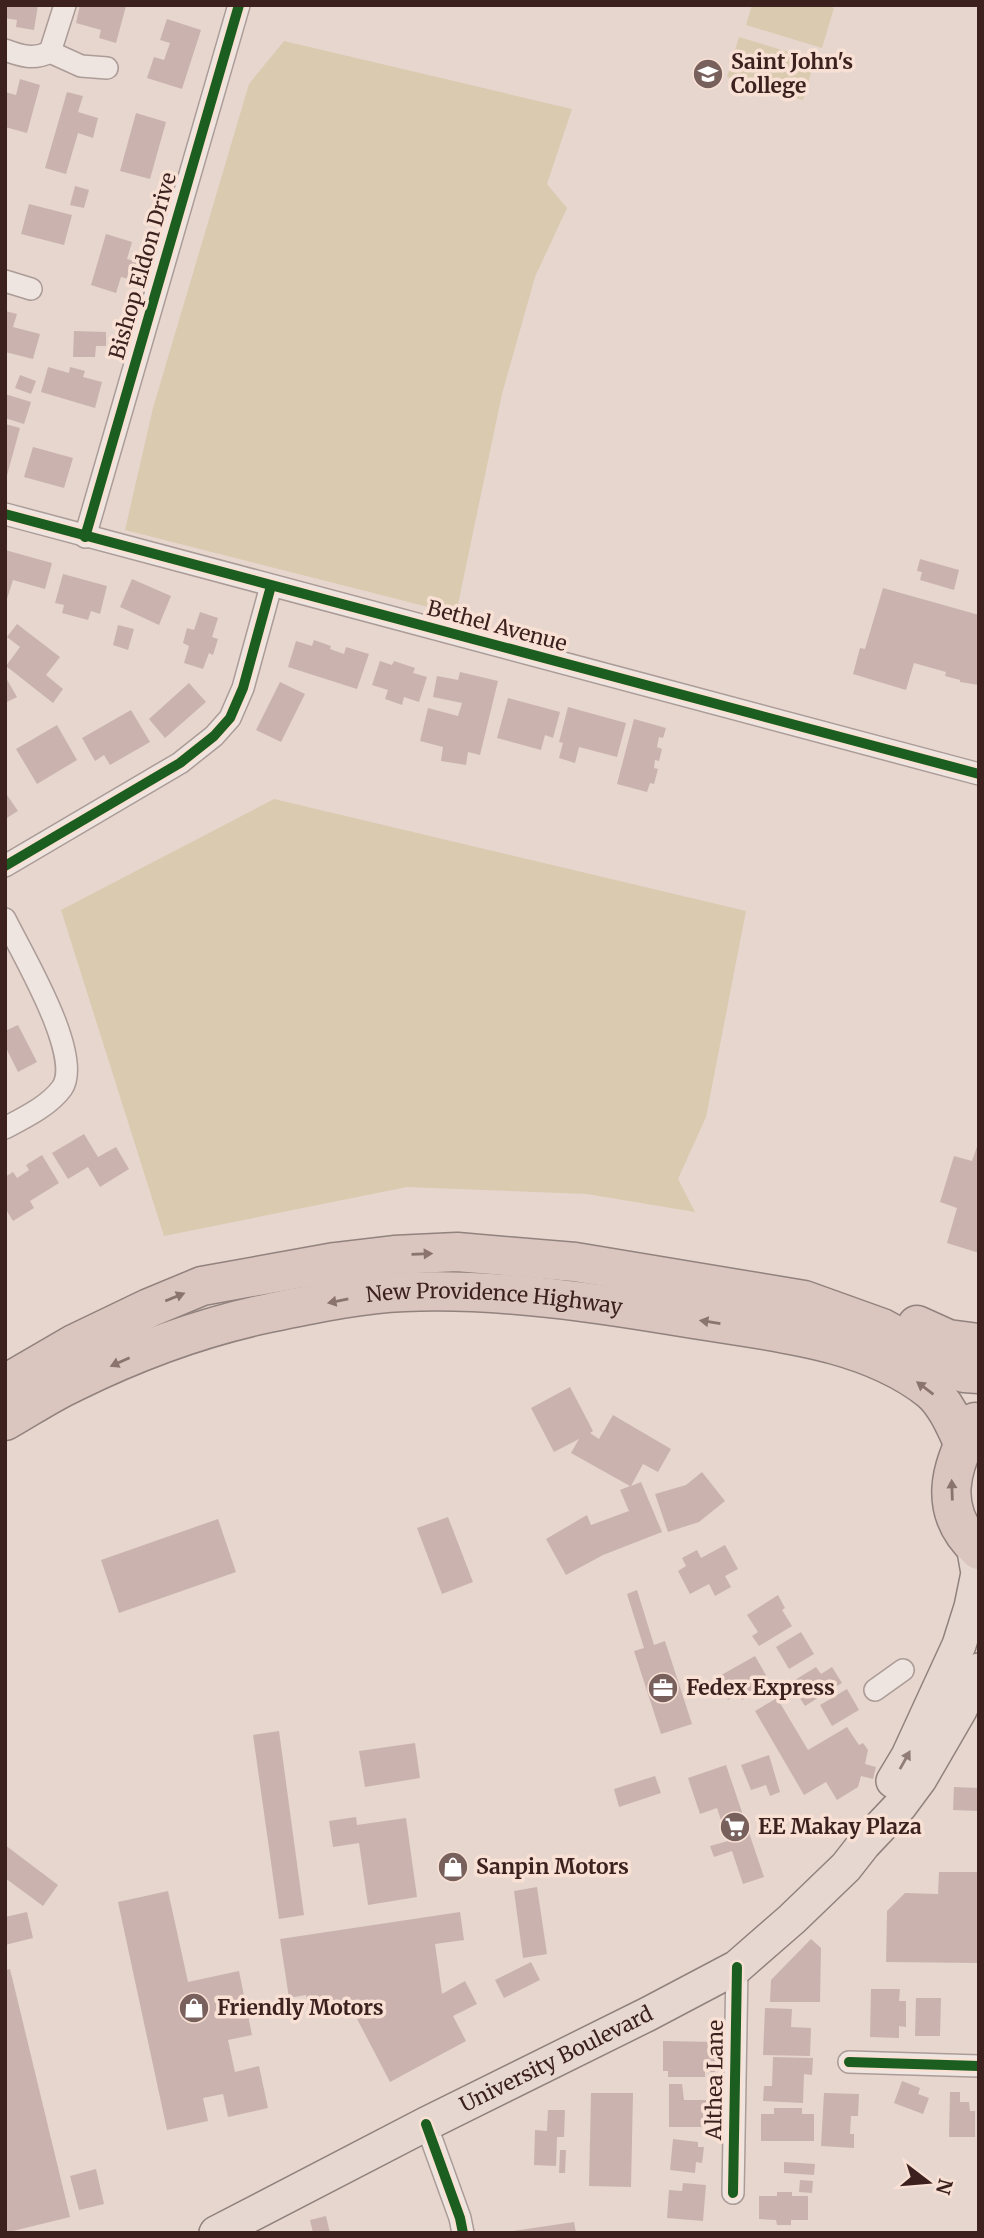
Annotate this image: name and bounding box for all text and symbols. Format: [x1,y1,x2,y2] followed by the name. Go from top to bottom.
[731,48,853,99] place label: Saint John's College
[691,57,725,91] school or university icon: Saint John's College
[103,169,182,362] street label: Bishop Eldon Drive
[424,594,570,657] street label: Bethel Avenue
[411,1248,433,1259] one-way arrow
[365,1277,625,1320] street label: New Providence Highway
[165,1292,186,1303] one-way arrow
[327,1296,349,1307] one-way arrow
[699,1316,721,1327] one-way arrow
[110,1356,130,1368] one-way arrow
[917,1380,935,1395] one-way arrow
[947,1479,958,1501] one-way arrow
[646,1671,680,1705] office icon: Fedex Express
[686,1674,835,1701] place label: Fedex Express
[899,1751,911,1770] one-way arrow
[718,1810,752,1844] supermarket icon: EE Makay Plaza
[758,1813,922,1840] place label: EE Makay Plaza
[436,1850,470,1884] shop icon: Sanpin Motors
[476,1853,629,1880] place label: Sanpin Motors
[177,1991,211,2025] shop icon: Friendly Motors
[217,1994,384,2021] place label: Friendly Motors
[455,2000,657,2118] street label: University Boulevard
[700,2020,729,2141] street label: Althea Lane
[893,2147,963,2217] north arrow
[931,2176,958,2197] text: N

